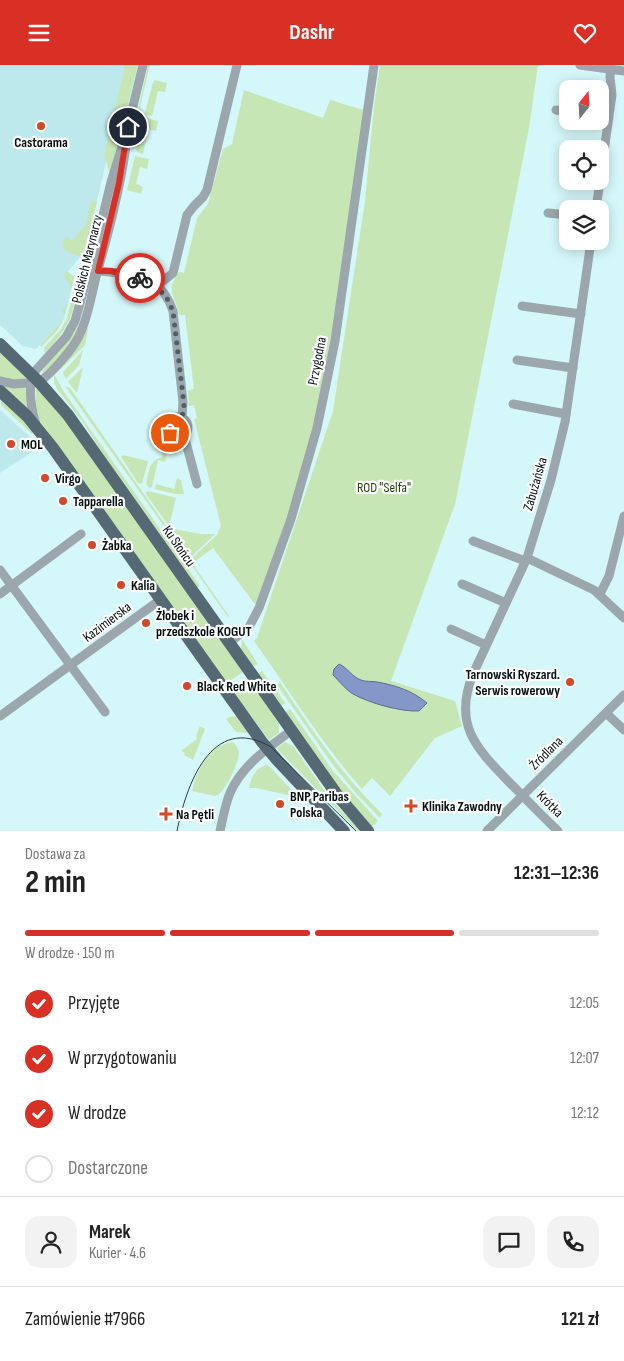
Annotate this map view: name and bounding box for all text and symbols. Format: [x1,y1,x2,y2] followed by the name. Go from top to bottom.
[25,19,53,47] icon: menu
[289,19,335,46] text: Dashr
[571,19,599,47] icon: heart
[559,80,609,130] north arrow
[559,80,609,250] map controls
[107,106,149,148] pin
[114,113,142,141] icon: home
[35,120,47,132] marker: Castorama
[14,134,68,151] place label: Castorama
[559,140,609,190] button: locate
[559,200,609,250] button: layers
[68,213,106,305] street label: Polskich Marynarzy
[115,253,165,303] courier
[126,264,154,292] icon: bike
[304,335,330,387] street label: Przygodna
[149,412,191,454] pin
[156,419,184,447] icon: bag
[21,436,43,453] place label: MOL
[5,438,17,450] marker: MOL
[519,455,551,513] street label: Zabużańska
[55,470,81,487] place label: Virgo
[39,472,51,484] marker: Virgo
[357,479,411,496] park label: ROD "Selfa"
[73,493,124,510] place label: Tapparella
[57,495,69,507] marker: Tapparella
[159,522,199,570] street label: Ku Słońcu
[102,537,132,554] place label: Żabka
[86,539,98,551] marker: Żabka
[131,577,155,594] place label: Kalia
[115,579,127,591] marker: Kalia
[79,598,135,646] street label: Kazimierska
[156,607,252,640] place label: Żłobek i przedszkole KOGUT
[140,617,152,629] marker: Żłobek i przedszkole KOGUT
[465,666,560,699] place label: Tarnowski Ryszard. Serwis rowerowy
[564,676,576,688] marker: Tarnowski Ryszard. Serwis rowerowy
[197,678,277,695] place label: Black Red White
[181,680,193,692] marker: Black Red White
[526,733,566,773] street label: Źródlana
[533,787,567,821] street label: Krótka
[290,788,349,821] place label: BNP Paribas Polska
[274,798,286,810] marker: BNP Paribas Polska
[422,798,502,815] place label: Klinika Zawodny
[404,799,418,813] marker: Klinika Zawodny
[176,806,214,823] place label: Na Pętli
[160,808,172,820] marker: Na Pętli
[25,845,86,864] text: Dostawa za
[514,862,599,885] text: 12:31–12:36
[25,863,86,902] text: 2 min
[25,944,114,963] text: W drodze · 150 m
[25,990,53,1018] icon: check
[68,992,120,1015] text: Przyjęte
[570,994,599,1013] text: 12:05
[25,1045,53,1073] icon: check
[68,1047,177,1070] text: W przygotowaniu
[570,1049,599,1068] text: 12:07
[25,1100,53,1128] icon: check
[68,1102,126,1125] text: W drodze
[571,1104,599,1123] text: 12:12
[68,1157,148,1180] text: Dostarczone
[25,1216,77,1268] button: person
[483,1216,535,1268] button: chat
[547,1216,599,1268] button: phone
[89,1221,131,1244] text: Marek
[89,1244,146,1263] text: Kurier · 4.6
[25,1308,145,1331] text: Zamówienie #7966
[561,1308,599,1331] text: 121 zł

